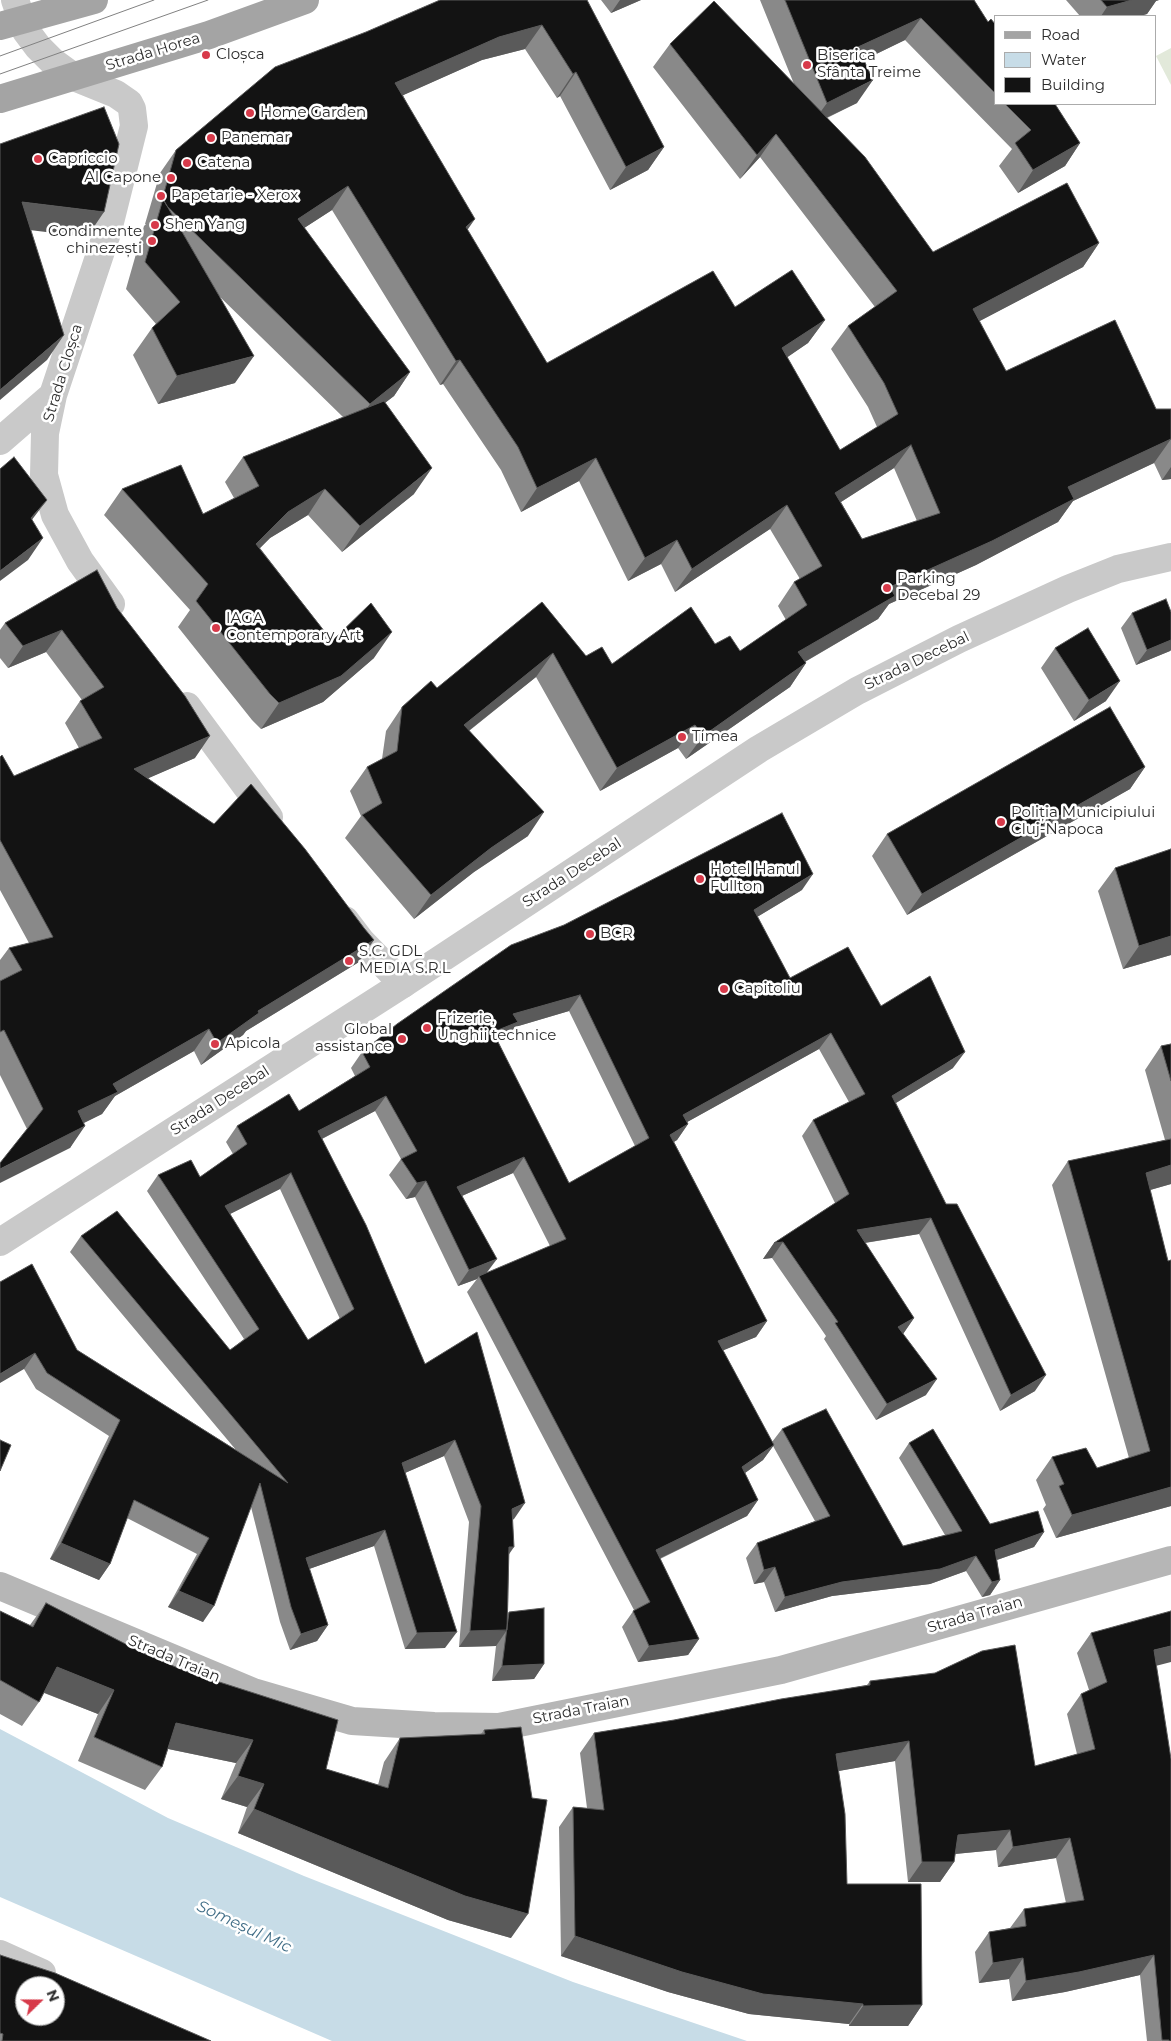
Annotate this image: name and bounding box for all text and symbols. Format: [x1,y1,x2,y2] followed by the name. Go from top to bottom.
[994,15,1156,105] legend
[1041,25,1080,44] text: Road
[104,29,202,75] street label: Strada Horea
[216,46,265,64] place label: Cloșca
[817,47,921,82] place label: Biserica Sfânta Treime
[200,49,212,61] marker: Cloșca
[1041,50,1087,69] text: Water
[801,59,813,71] marker: Biserica Sfânta Treime
[1041,75,1105,94] text: Building
[260,104,366,122] place label: Home Garden
[244,107,256,119] marker: Home Garden
[221,129,290,147] place label: Panemar
[205,132,217,144] marker: Panemar
[48,150,118,168] place label: Capriccio
[32,153,44,165] marker: Capriccio
[197,154,250,172] place label: Catena
[181,157,193,169] marker: Catena
[84,169,161,187] place label: Al Capone
[165,172,177,184] marker: Al Capone
[171,187,298,205] place label: Papetarie - Xerox
[155,190,167,202] marker: Papetarie - Xerox
[165,216,245,234] place label: Shen Yang
[149,219,161,231] marker: Shen Yang
[48,223,142,258] place label: Condimente chinezești
[146,235,158,247] marker: Condimente chinezești
[40,322,86,424] street label: Strada Cloșca
[897,570,980,605] place label: Parking Decebal 29
[881,582,893,594] marker: Parking Decebal 29
[226,610,362,645] place label: IAGA Contemporary Art
[210,622,222,634] marker: IAGA Contemporary Art
[862,628,972,694] street label: Strada Decebal
[692,728,738,746] place label: Timea
[676,731,688,743] marker: Timea
[1011,804,1155,839] place label: Poliția Municipiului Cluj-Napoca
[995,816,1007,828] marker: Poliția Municipiului Cluj-Napoca
[519,834,625,912] street label: Strada Decebal
[710,861,800,896] place label: Hotel Hanul Fullton
[694,873,706,885] marker: Hotel Hanul Fullton
[600,925,633,943] place label: BCR
[584,928,596,940] marker: BCR
[359,943,451,978] place label: S.C. GDL MEDIA S.R.L
[343,955,355,967] marker: S.C. GDL MEDIA S.R.L
[734,980,801,998] place label: Capitoliu
[718,983,730,995] marker: Capitoliu
[437,1010,556,1045] place label: Frizerie, Unghii technice
[315,1021,392,1056] place label: Global assistance
[421,1022,433,1034] marker: Frizerie, Unghii technice
[396,1033,408,1045] marker: Global assistance
[225,1035,281,1053] place label: Apicola
[209,1038,221,1050] marker: Apicola
[167,1062,273,1140] street label: Strada Decebal
[925,1593,1025,1637] street label: Strada Traian
[125,1632,223,1686] street label: Strada Traian
[531,1692,631,1728] street label: Strada Traian
[194,1897,294,1957] water label: Someșul Mic
[15,1976,65,2026] north arrow
[43,1987,63,2004] text: N

